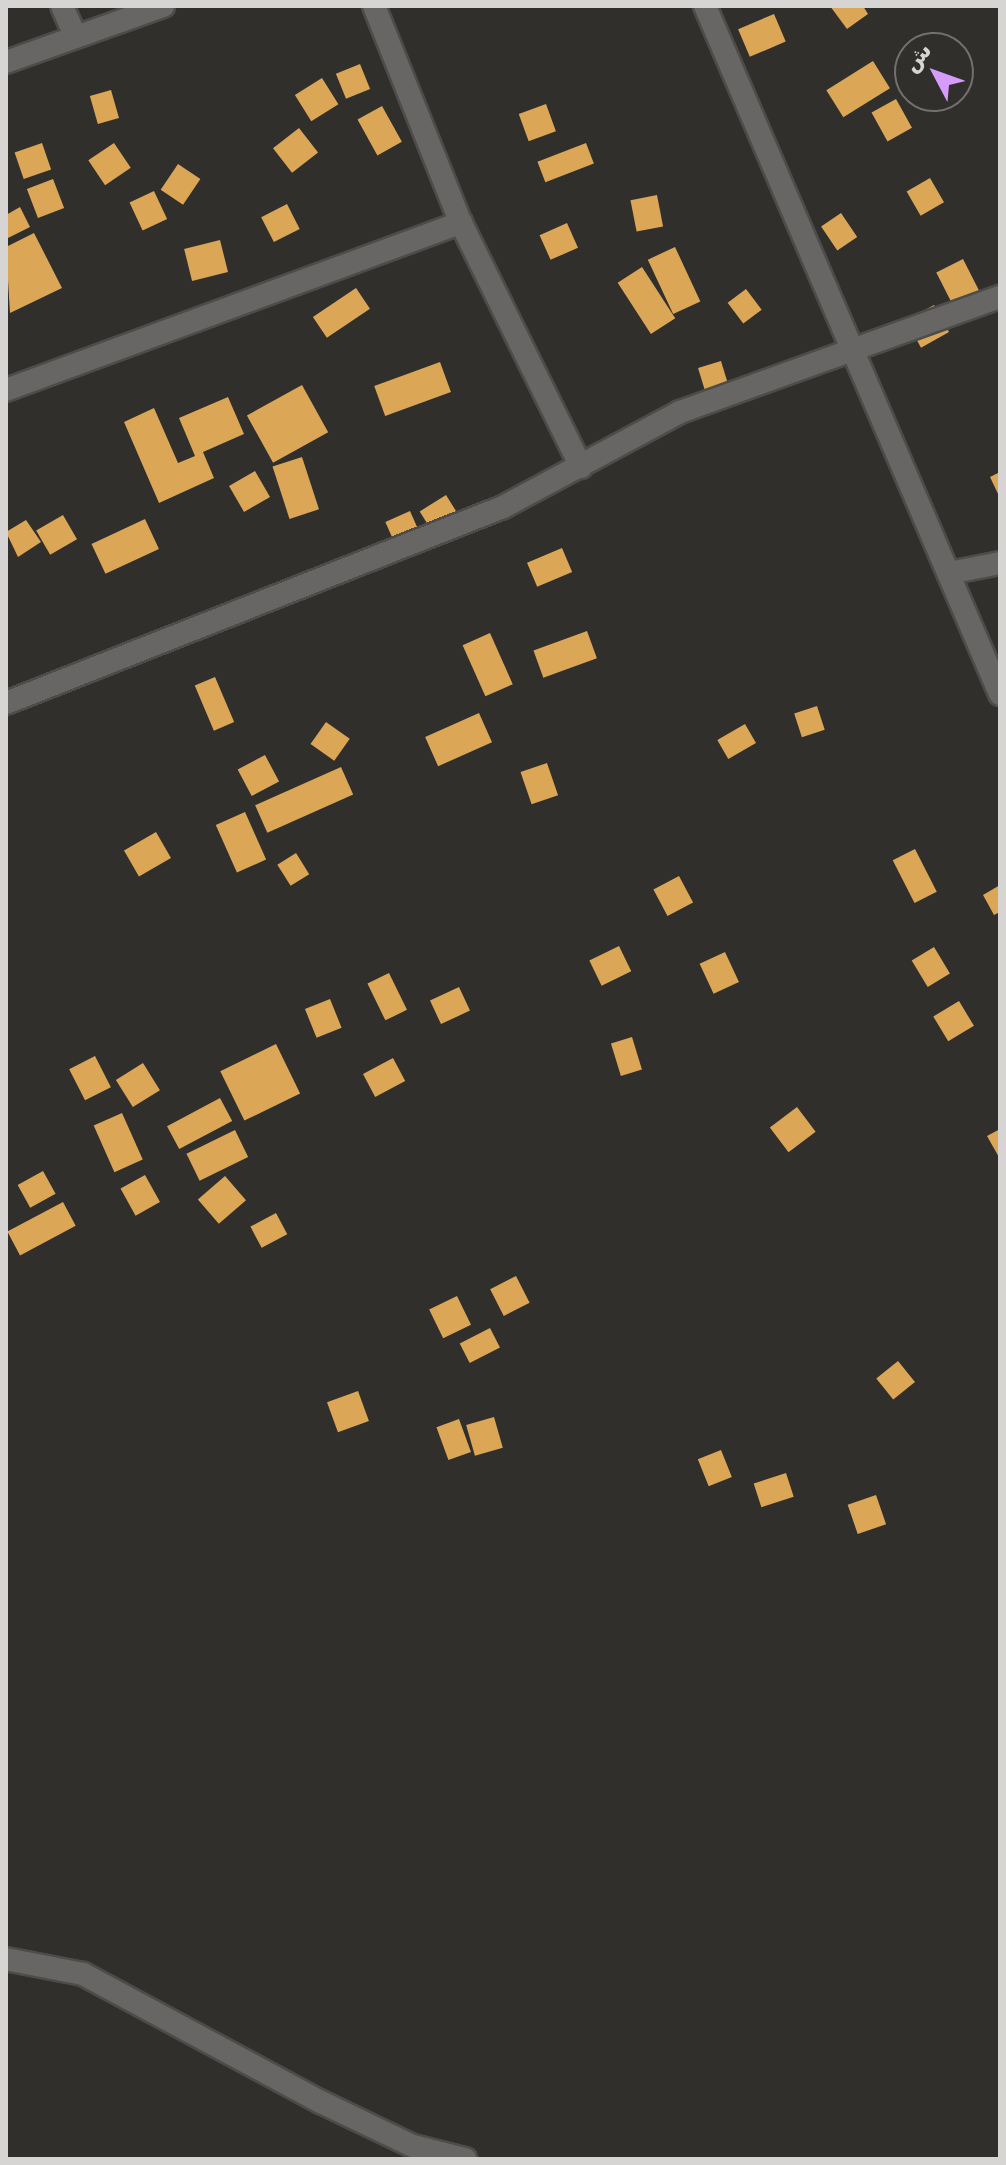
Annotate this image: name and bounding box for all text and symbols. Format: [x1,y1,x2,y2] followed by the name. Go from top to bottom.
[894,32,974,112] north arrow
[898,38,936,77] text: ش

